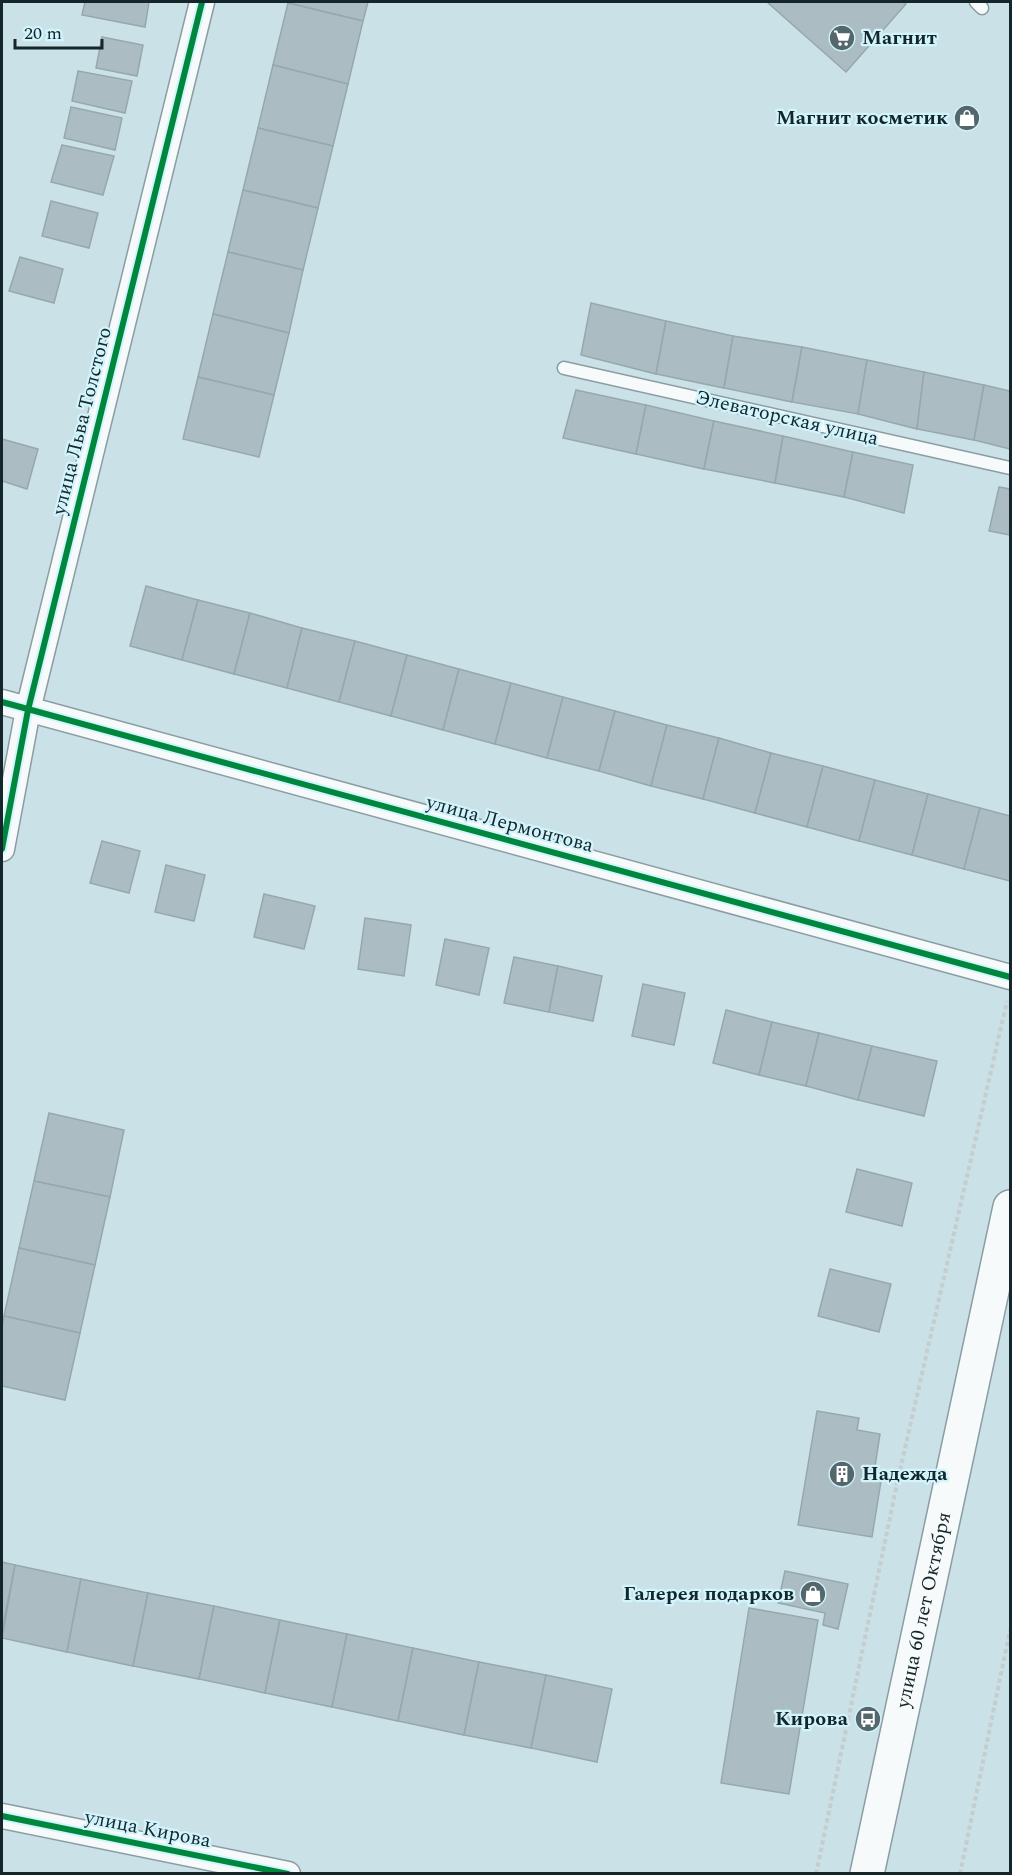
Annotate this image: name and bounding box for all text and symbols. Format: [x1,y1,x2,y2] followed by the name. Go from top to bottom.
[15,12,102,50] scale bar
[24,20,62,47] text: 20 m
[827,23,857,53] supermarket icon: Магнит
[862,23,937,53] place label: Магнит
[776,103,948,133] place label: Магнит косметик
[952,103,982,133] shop icon: Магнит косметик
[44,324,120,519] street label: улица Льва Толстого
[692,382,882,454] street label: Элеваторская улица
[422,787,597,861] street label: улица Лермонтова
[827,1459,857,1489] building icon: Надежда
[862,1459,948,1489] place label: Надежда
[888,1509,959,1712] street label: улица 60 лет Октября
[623,1579,794,1609] place label: Галерея подарков
[798,1579,828,1609] shop icon: Галерея подарков
[775,1704,849,1734] place label: Кирова
[853,1704,883,1734] bus stop icon: Кирова
[81,1802,214,1856] street label: улица Кирова

